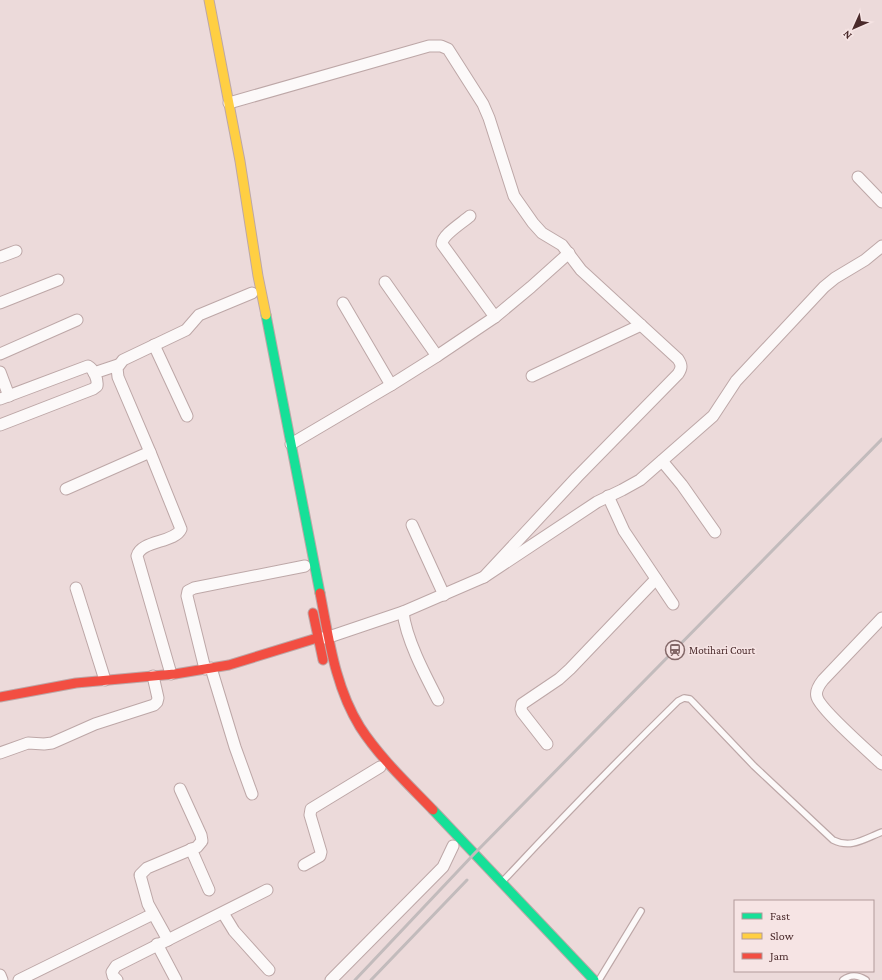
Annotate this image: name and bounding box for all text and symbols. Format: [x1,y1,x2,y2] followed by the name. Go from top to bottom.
[834,8,874,48] north arrow
[840,28,854,42] text: N
[664,639,686,661] station icon: Motihari Court
[689,644,756,656] place label: Motihari Court
[734,900,874,972] legend
[770,909,791,923] text: Fast
[770,929,794,943] text: Slow
[769,949,789,963] text: Jam

